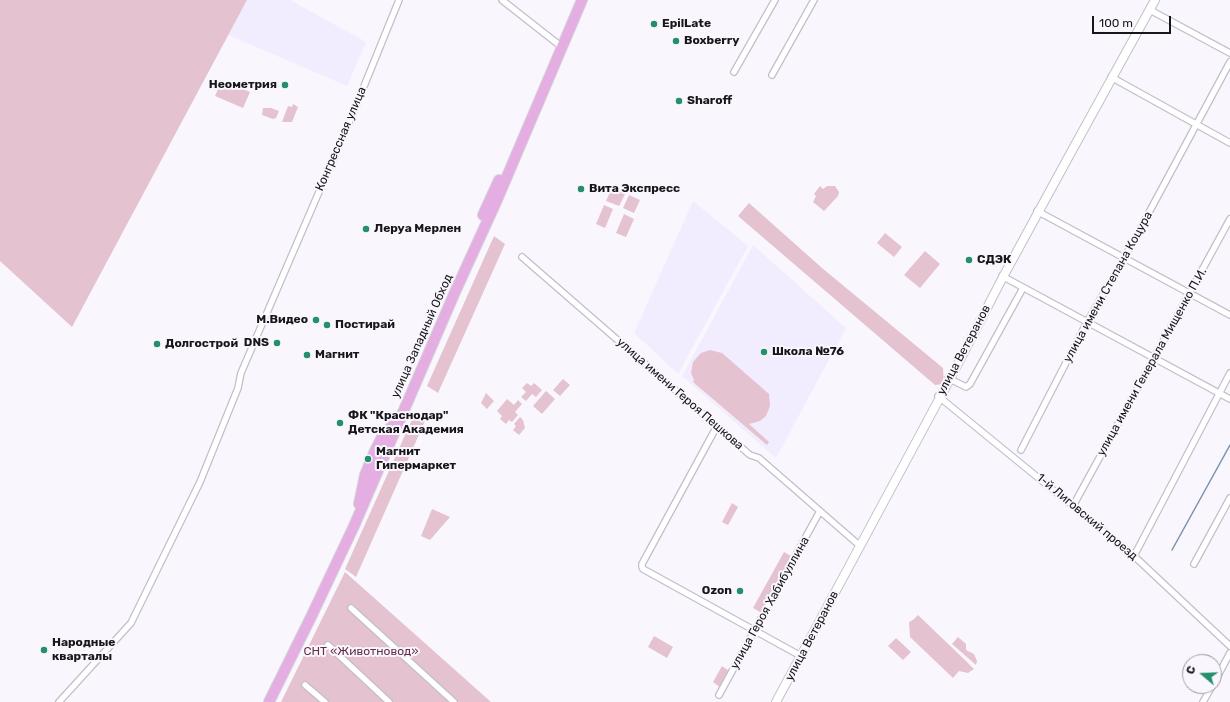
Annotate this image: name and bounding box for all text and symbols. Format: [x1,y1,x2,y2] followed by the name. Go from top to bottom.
[1094,8,1173,34] scale bar
[1099,16,1133,30] text: 100 m
[662,17,711,31] place label: EpilLate
[649,19,659,29] marker: EpilLate
[684,34,739,48] place label: Boxberry
[671,36,681,46] marker: Boxberry
[209,78,277,92] place label: Неометрия
[280,80,290,90] marker: Неометрия
[313,85,369,193] street label: Конгрессная улица
[687,94,732,108] place label: Sharoff
[674,96,684,106] marker: Sharoff
[589,182,680,196] place label: Вита Экспресс
[576,184,586,194] marker: Вита Экспресс
[1060,209,1156,365] street label: улица имени Степана Коцура
[374,222,461,236] place label: Леруа Мерлен
[361,224,371,234] marker: Леруа Мерлен
[977,253,1012,267] place label: СДЭК
[964,255,974,265] marker: СДЭК
[1094,265,1210,459] street label: улица имени Генерала Мищенко П.И.
[388,272,456,400] street label: улица Западный Обход
[934,303,994,397] street label: улица Ветеранов
[256,313,308,327] place label: М.Видео
[311,315,321,325] marker: М.Видео
[335,318,395,332] place label: Постирай
[322,320,332,330] marker: Постирай
[614,335,746,453] street label: улица имени Героя Пешкова
[244,336,269,350] place label: DNS
[165,337,238,351] place label: Долгострой
[272,338,282,348] marker: DNS
[152,339,162,349] marker: Долгострой
[772,345,844,359] place label: Школа №76
[759,347,769,357] marker: Школа №76
[315,348,359,362] place label: Магнит
[302,350,312,360] marker: Магнит
[348,409,464,437] place label: ФК "Краснодар" Детская Академия
[335,418,345,428] marker: ФК "Краснодар" Детская Академия
[376,445,456,473] place label: Магнит Гипермаркет
[363,454,373,464] marker: Магнит Гипермаркет
[1034,471,1140,563] street label: 1-й Лиговский проезд
[728,534,812,672] street label: улица Героя Хабибуллина
[702,584,732,598] place label: Ozon
[735,586,745,596] marker: Ozon
[782,589,842,683] street label: улица Ветеранов
[52,636,115,664] place label: Народные кварталы
[39,645,49,655] marker: Народные кварталы
[303,645,419,659] park label: СНТ «Животновод»
[1182,654,1222,694] north arrow
[1184,664,1199,676] text: С

